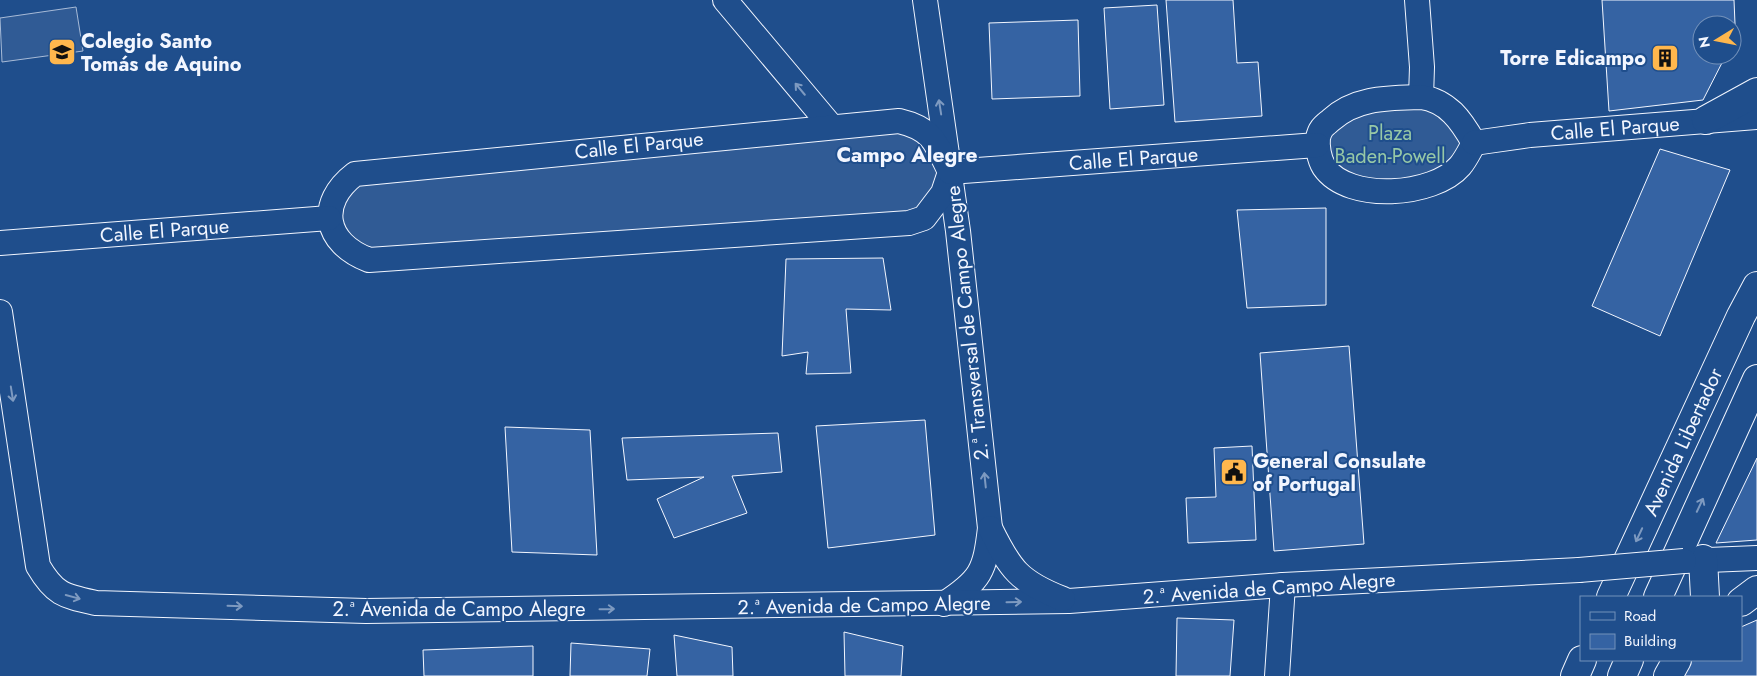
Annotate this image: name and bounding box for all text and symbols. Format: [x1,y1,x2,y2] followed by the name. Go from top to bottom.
[1692,15,1742,65] north arrow
[81,27,242,79] place label: Colegio Santo Tomás de Aquino
[1693,35,1715,49] text: N
[47,37,77,67] school or university icon: Colegio Santo Tomás de Aquino
[1650,43,1680,73] building icon: Torre Edicampo
[1500,44,1646,73] place label: Torre Edicampo
[794,82,806,95] one-way arrow
[935,99,945,115] one-way arrow
[1550,109,1681,148] street label: Calle El Parque
[1335,119,1445,171] park label: Plaza Baden-Powell
[573,124,705,167] street label: Calle El Parque
[836,140,978,170] district label: Campo Alegre
[1068,140,1199,178] street label: Calle El Parque
[939,184,996,462] street label: 2.ª Transversal de Campo Alegre
[99,212,230,250] street label: Calle El Parque
[1636,363,1730,521] street label: Avenida Libertador
[8,386,18,402] one-way arrow
[1253,447,1426,499] place label: General Consulate of Portugal
[1219,457,1249,487] public building icon: General Consulate of Portugal
[980,472,990,488] one-way arrow
[1695,498,1705,513] one-way arrow
[1634,527,1644,542] one-way arrow
[1142,565,1396,612] street label: 2.ª Avenida de Campo Alegre
[737,589,991,622] street label: 2.ª Avenida de Campo Alegre
[64,593,80,603] one-way arrow
[332,595,586,624] street label: 2.ª Avenida de Campo Alegre
[1580,596,1742,661] legend
[1006,598,1022,607] one-way arrow
[226,602,242,611] one-way arrow
[598,604,615,614] one-way arrow
[1624,605,1656,627] text: Road
[1624,630,1676,652] text: Building

